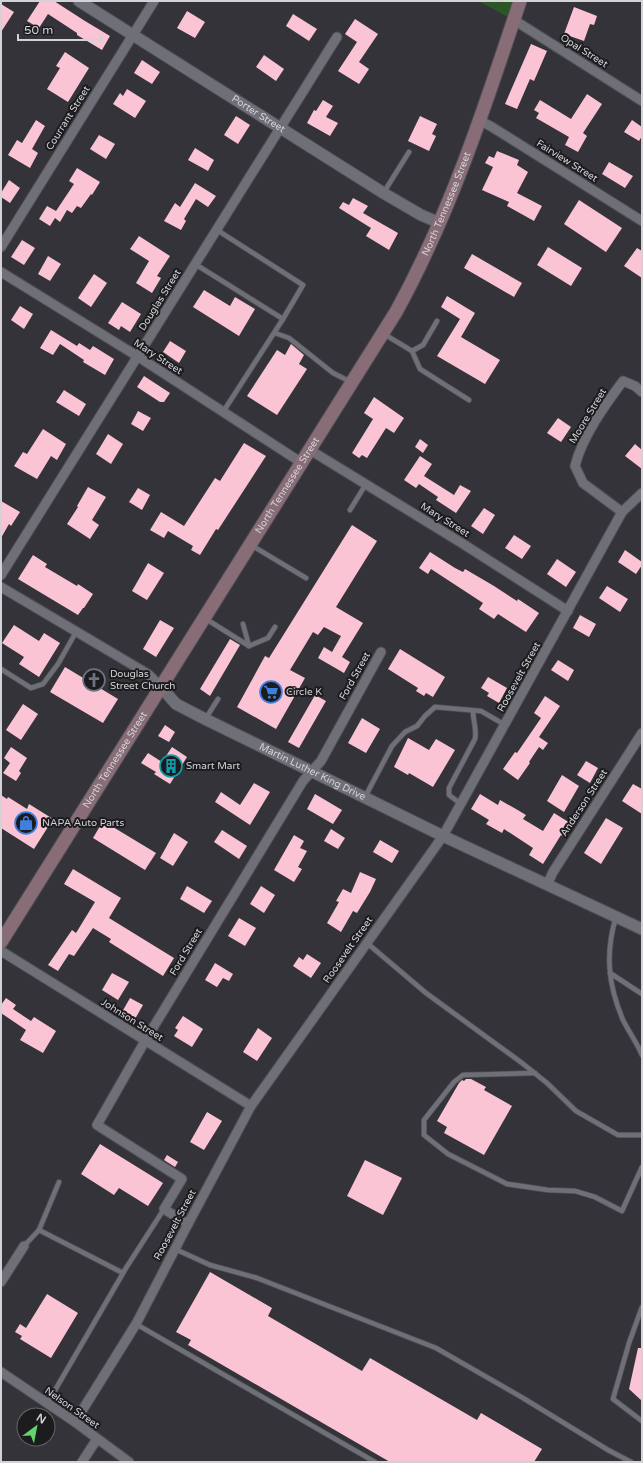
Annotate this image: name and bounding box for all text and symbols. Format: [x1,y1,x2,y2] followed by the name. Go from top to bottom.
[18,16,101,42] scale bar
[24,23,53,37] text: 50 m
[558,32,610,70] street label: Opal Street
[44,84,93,152] street label: Courrant Street
[229,93,287,136] street label: Porter Street
[534,137,600,185] street label: Fairview Street
[419,150,473,258] street label: North Tennessee Street
[136,267,184,333] street label: Douglas Street
[131,337,185,377] street label: Mary Street
[567,386,609,446] street label: Moore Street
[253,435,322,536] street label: North Tennessee Street
[418,500,472,540] street label: Mary Street
[495,640,543,714] street label: Roosevelt Street
[337,650,373,702] street label: Ford Street
[81,667,107,693] church icon: Douglas Street Church
[110,668,175,692] place label: Douglas Street Church
[258,679,284,705] supermarket icon: Circle K
[286,686,322,698] place label: Circle K
[80,709,150,810] street label: North Tennessee Street
[257,741,368,803] street label: Martin Luther King Drive
[158,753,184,779] building icon: Smart Mart
[186,760,240,772] place label: Smart Mart
[558,767,610,839] street label: Anderson Street
[13,810,39,836] shop icon: NAPA Auto Parts
[42,817,124,829] place label: NAPA Auto Parts
[321,914,375,985] street label: Roosevelt Street
[167,926,205,978] street label: Ford Street
[99,996,165,1044] street label: Johnson Street
[151,1188,199,1262] street label: Roosevelt Street
[42,1385,102,1431] street label: Nelson Street
[16,1407,56,1447] north arrow

